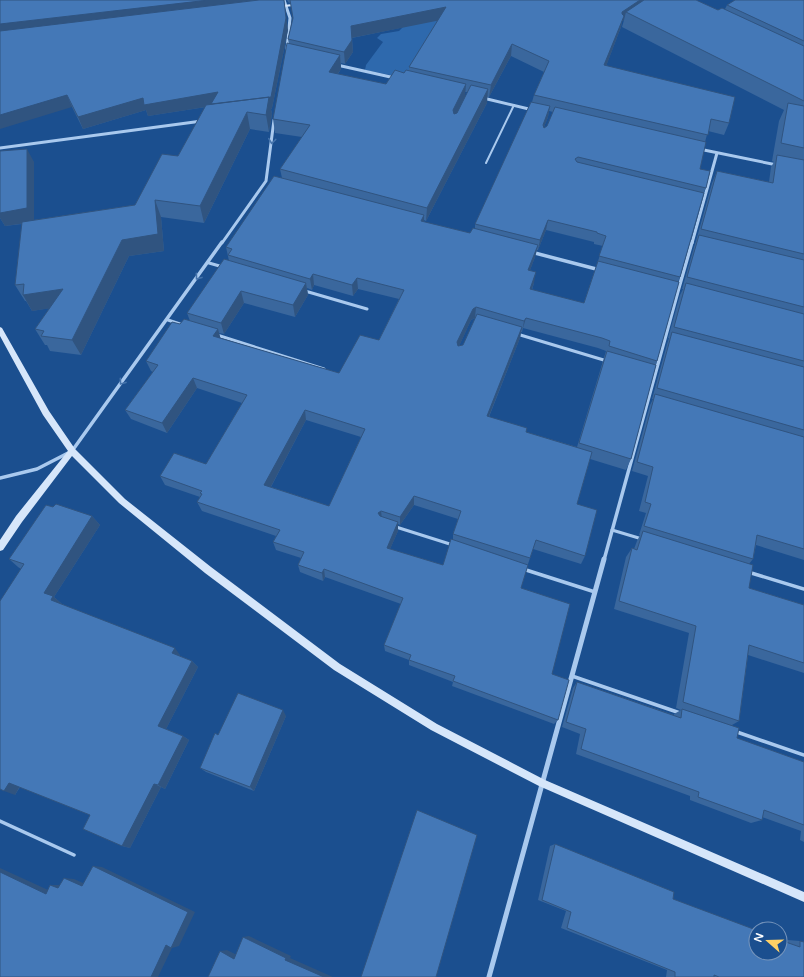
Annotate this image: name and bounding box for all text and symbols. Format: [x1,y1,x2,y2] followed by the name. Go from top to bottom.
[267,138,276,144] one-way arrow
[195,273,203,280] one-way arrow
[120,378,127,385] one-way arrow
[748,921,788,961] north arrow
[751,931,767,944] text: N

